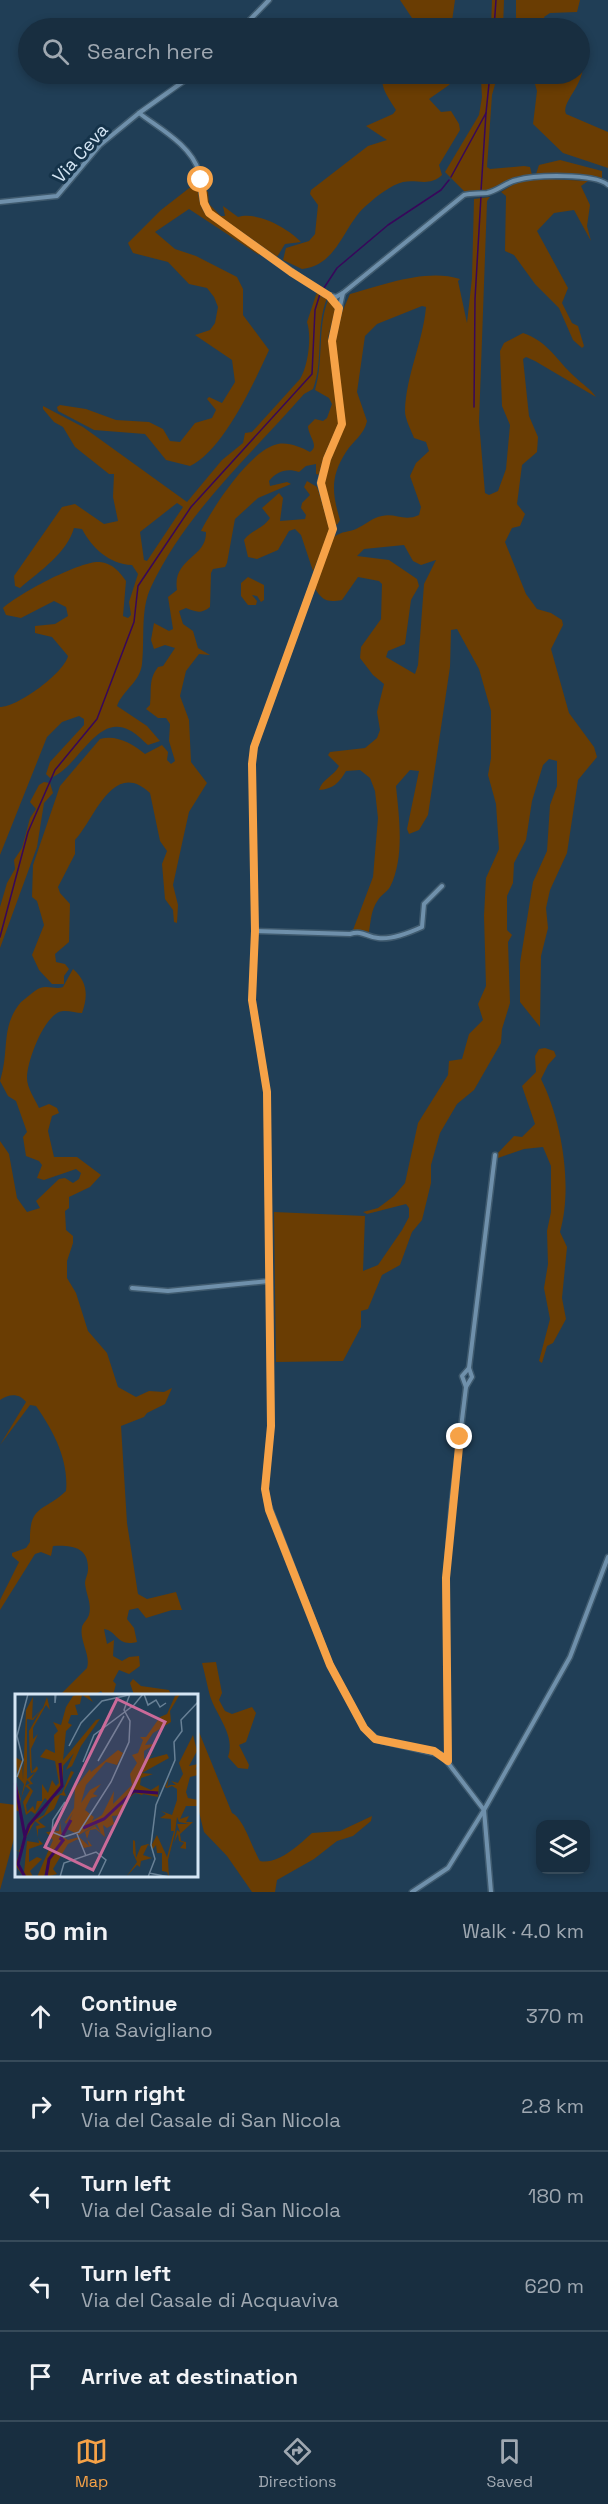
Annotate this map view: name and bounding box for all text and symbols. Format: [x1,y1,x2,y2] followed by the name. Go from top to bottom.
[18,18,590,84] search box
[39,35,72,68] icon: search
[87,37,214,65] text: Search here
[47,118,113,188] street label: Via Ceva
[187,166,213,192] route start
[446,1423,472,1449] route end
[15,1694,198,1877] inset map
[536,1820,590,1874] map controls
[536,1820,590,1874] button: layers
[24,1914,108,1948] text: 50 min
[462,1918,584,1944] text: Walk · 4.0 km
[81,1989,177,2017] text: Continue
[24,2000,57,2033] icon: ahead
[526,2003,584,2029] text: 370 m
[81,2017,213,2043] text: Via Savigliano
[81,2079,186,2107] text: Turn right
[24,2090,57,2123] icon: right
[521,2093,584,2119] text: 2.8 km
[81,2107,341,2133] text: Via del Casale di San Nicola
[81,2169,171,2197] text: Turn left
[24,2180,57,2213] icon: left
[528,2183,584,2209] text: 180 m
[81,2197,341,2223] text: Via del Casale di San Nicola
[81,2259,171,2287] text: Turn left
[24,2270,57,2303] icon: left
[525,2273,584,2299] text: 620 m
[81,2287,339,2313] text: Via del Casale di Acquaviva
[24,2360,57,2393] icon: arrive
[81,2362,298,2390] text: Arrive at destination
[75,2435,108,2492] tab: Map
[258,2435,337,2492] tab: Directions
[486,2435,533,2492] tab: Saved

